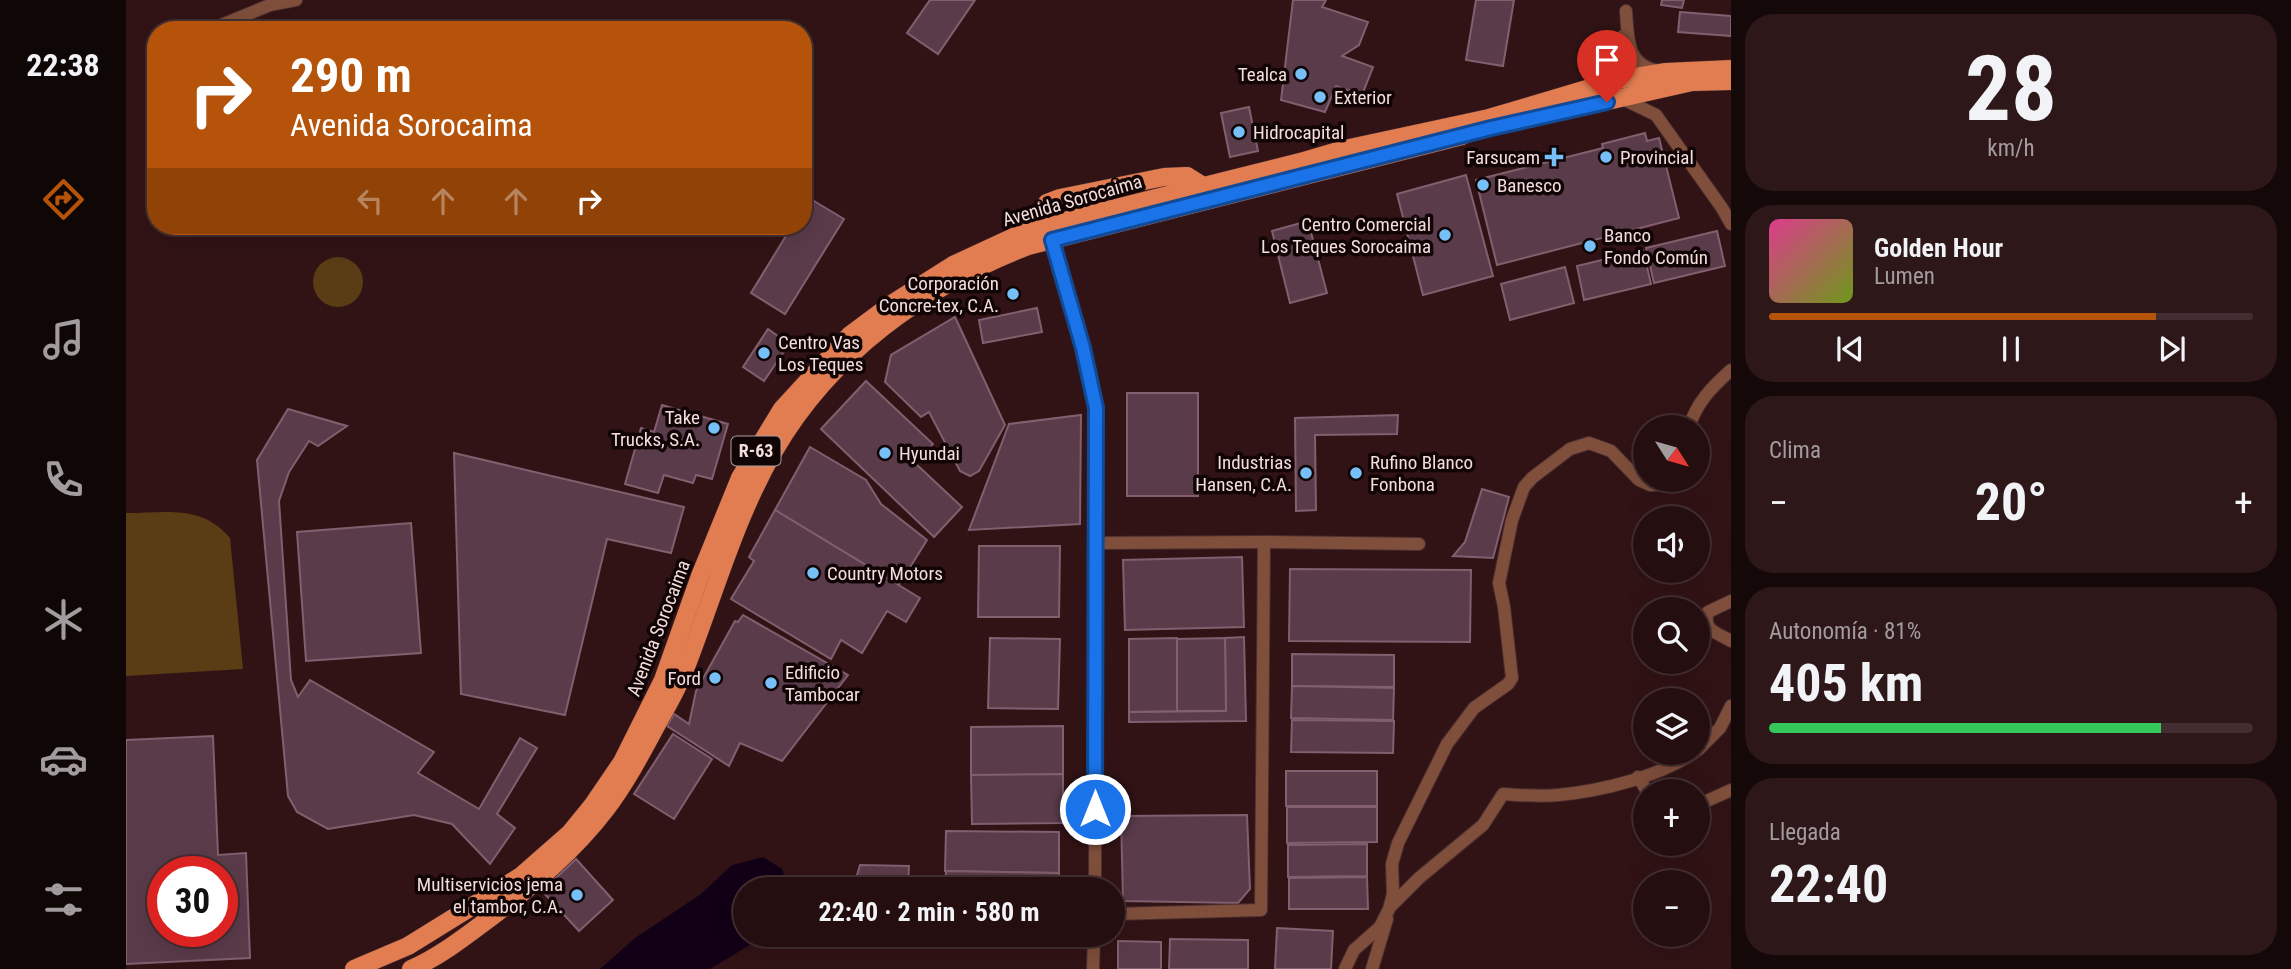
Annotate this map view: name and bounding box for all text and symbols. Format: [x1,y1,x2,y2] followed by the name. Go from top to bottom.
[1577,30,1637,102] pin
[1965,36,2057,142] text: 28
[1588,41,1626,79] icon: arrive
[26,46,100,84] text: 22:38
[290,47,412,104] text: 290 m
[175,49,266,140] icon: right
[1238,63,1287,86] place label: Tealca
[1293,66,1309,82] marker: Tealca
[1334,86,1392,109] place label: Exterior
[1312,89,1328,105] marker: Exterior
[290,106,533,144] text: Avenida Sorocaima
[1253,121,1344,144] place label: Hidrocapital
[1231,124,1247,140] marker: Hidrocapital
[1987,135,2035,162] text: km/h
[1466,146,1540,169] place label: Farsucam
[1620,146,1694,169] place label: Provincial
[1546,149,1562,165] marker: Farsucam
[1598,149,1614,165] marker: Provincial
[1000,170,1145,231] street label: Avenida Sorocaima
[1497,174,1562,197] place label: Banesco
[39,175,88,224] icon: directions
[1475,177,1491,193] marker: Banesco
[351,182,389,220] icon: left
[424,182,462,220] icon: ahead
[497,182,535,220] icon: ahead
[570,182,608,220] icon: right
[1261,213,1431,258] place label: Centro Comercial Los Teques Sorocaima
[1604,224,1708,269] place label: Banco Fondo Común
[1437,227,1453,243] marker: Centro Comercial Los Teques Sorocaima
[1874,233,2003,263] text: Golden Hour
[1582,238,1598,254] marker: Banco Fondo Común
[1874,263,1935,290] text: Lumen
[879,272,999,317] place label: Corporación Concre-tex, C.A.
[1005,286,1021,302] marker: Corporación Concre-tex, C.A.
[39,315,88,364] icon: music
[1831,330,1869,368] icon: previous
[1992,330,2030,368] icon: pause
[2153,330,2191,368] icon: next
[778,331,863,376] place label: Centro Vas Los Teques
[756,345,772,361] marker: Centro Vas Los Teques
[611,406,700,451] place label: Take Trucks, S.A.
[1633,415,1710,492] north arrow
[1633,415,1710,947] map controls
[706,420,722,436] marker: Take Trucks, S.A.
[732,436,780,466] road number: R-63
[1769,437,1821,464] text: Clima
[899,442,960,465] place label: Hyundai
[877,445,893,461] marker: Hyundai
[1195,451,1292,496] place label: Industrias Hansen, C.A.
[1370,451,1473,496] place label: Rufino Blanco Fonbona
[39,455,88,504] icon: phone
[1298,465,1314,481] marker: Industrias Hansen, C.A.
[1348,465,1364,481] marker: Rufino Blanco Fonbona
[1975,472,2047,533] text: 20°
[1769,481,1788,525] text: −
[2234,481,2253,525] text: +
[1633,506,1710,583] button: sound
[622,557,695,700] street label: Avenida Sorocaima
[827,562,943,585] place label: Country Motors
[805,565,821,581] marker: Country Motors
[39,595,88,644] icon: climate
[1633,597,1710,674] button: search
[1769,618,1921,645] text: Autonomía · 81%
[1769,653,1923,714] text: 405 km
[785,661,860,706] place label: Edificio Tambocar
[667,667,701,690] place label: Ford
[707,670,723,686] marker: Ford
[763,675,779,691] marker: Edificio Tambocar
[1633,688,1710,765] button: layers
[39,735,88,784] icon: car
[1058,772,1132,846] position arrow
[1633,779,1710,856] button: +
[1769,819,1841,846] text: Llegada
[1769,854,1888,915] text: 22:40
[147,856,238,947] speed limit sign: 30
[1633,870,1710,947] button: −
[417,873,563,918] place label: Multiservicios jema el tambor, C.A.
[39,875,88,924] icon: filters
[569,887,585,903] marker: Multiservicios jema el tambor, C.A.
[819,897,1039,927] text: 22:40 · 2 min · 580 m

